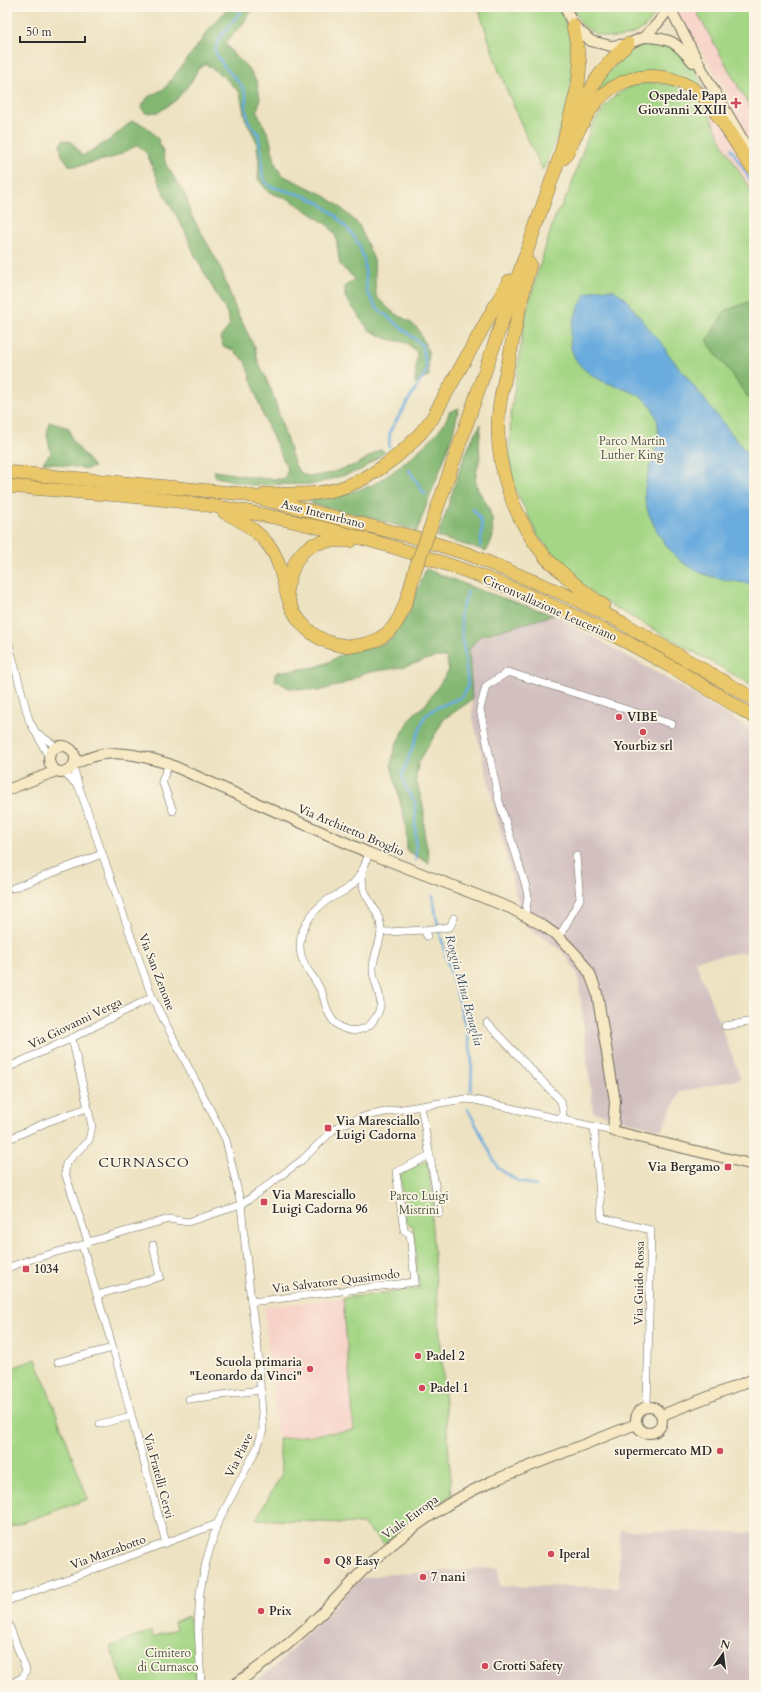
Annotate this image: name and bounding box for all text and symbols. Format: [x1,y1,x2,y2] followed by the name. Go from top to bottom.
[20,18,85,44] scale bar
[26,24,53,40] text: 50 m
[638,88,727,118] place label: Ospedale Papa Giovanni XXIII
[730,97,742,109] marker: Ospedale Papa Giovanni XXIII
[599,433,666,463] park label: Parco Martin Luther King
[280,496,367,532] street label: Asse Interurbano
[480,571,620,645] street label: Circonvallazione Leuceriano
[627,709,658,725] place label: VIBE
[614,712,624,722] marker: VIBE
[638,727,648,737] marker: Yourbiz srl
[613,738,673,754] place label: Yourbiz srl
[295,800,407,860] street label: Via Architetto Broglio
[135,931,179,1013] street label: Via San Zenone
[440,933,488,1048] water label: Roggia Mina Benaglia
[26,993,125,1053] street label: Via Giovanni Verga
[336,1113,420,1143] place label: Via Maresciallo Luigi Cadorna
[323,1123,333,1133] marker: Via Maresciallo Luigi Cadorna
[98,1153,190,1172] district label: CURNASCO
[648,1159,720,1175] place label: Via Bergamo
[723,1162,733,1172] marker: Via Bergamo
[272,1187,368,1217] place label: Via Maresciallo Luigi Cadorna 96
[389,1188,449,1218] park label: Parco Luigi Mistrini
[259,1197,269,1207] marker: Via Maresciallo Luigi Cadorna 96
[630,1240,648,1325] street label: Via Guido Rossa
[34,1261,59,1277] place label: 1034
[21,1264,31,1274] marker: 1034
[271,1265,401,1297] street label: Via Salvatore Quasimodo
[426,1348,465,1364] place label: Padel 2
[413,1351,423,1361] marker: Padel 2
[190,1354,302,1384] place label: Scuola primaria "Leonardo da Vinci"
[305,1364,315,1374] marker: Scuola primaria "Leonardo da Vinci"
[430,1380,469,1396] place label: Padel 1
[417,1383,427,1393] marker: Padel 1
[221,1430,257,1480] street label: Via Piave
[140,1432,178,1521] street label: Via Fratelli Cervi
[615,1443,712,1459] place label: supermercato MD
[715,1446,725,1456] marker: supermercato MD
[379,1491,442,1543] street label: Viale Europa
[68,1531,148,1573] street label: Via Marzabotto
[559,1546,590,1562] place label: Iperal
[546,1549,556,1559] marker: Iperal
[335,1553,380,1569] place label: Q8 Easy
[322,1556,332,1566] marker: Q8 Easy
[431,1569,466,1585] place label: 7 nani
[418,1572,428,1582] marker: 7 nani
[269,1603,292,1619] place label: Prix
[256,1606,266,1616] marker: Prix
[703,1634,743,1674] north arrow
[719,1636,732,1653] text: N
[137,1645,199,1675] park label: Cimitero di Curnasco
[493,1658,563,1674] place label: Crotti Safety
[480,1661,490,1671] marker: Crotti Safety

